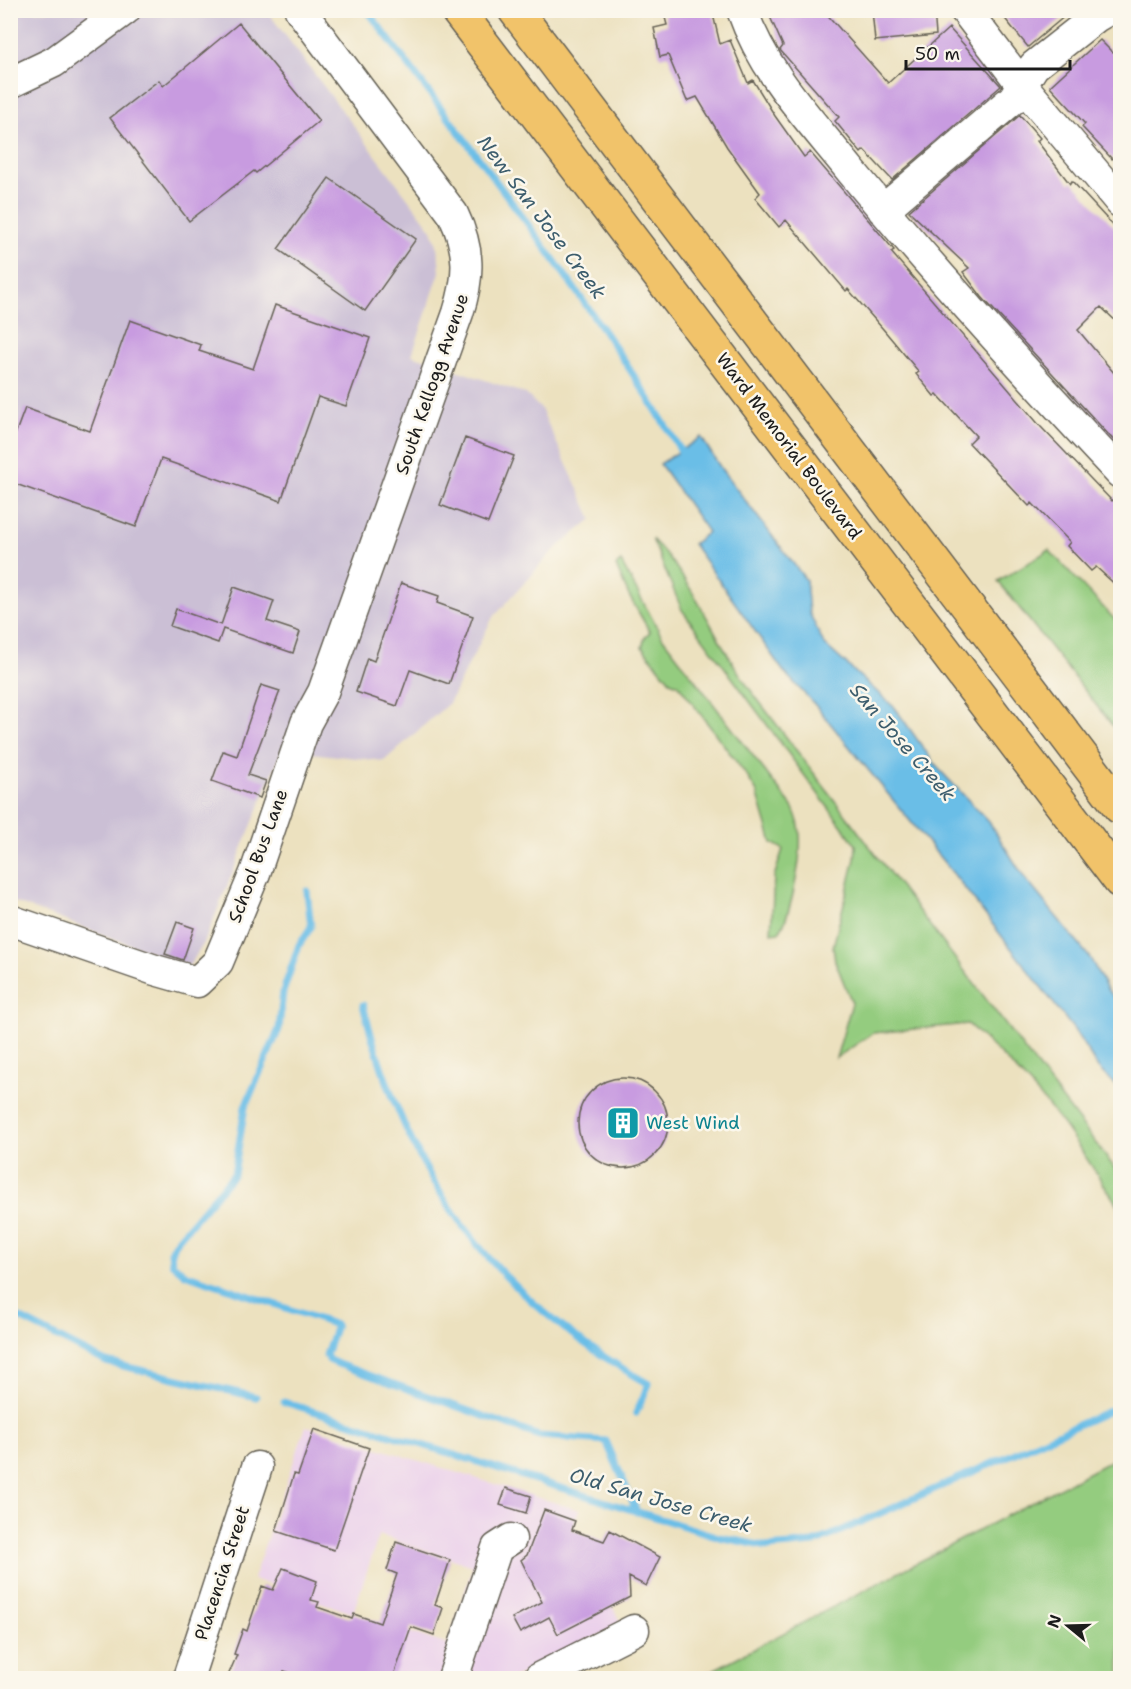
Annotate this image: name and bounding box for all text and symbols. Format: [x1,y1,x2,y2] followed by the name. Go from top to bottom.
[906,33,1070,71] scale bar
[915,42,960,66] text: 50 m
[472,130,613,305] water label: New San Jose Creek
[390,290,474,478] street label: South Kellogg Avenue
[711,348,867,544] street label: Ward Memorial Boulevard
[844,677,962,807] water label: San Jose Creek
[223,786,293,926] street label: School Bus Lane
[605,1105,641,1141] building icon: West Wind
[646,1111,740,1135] place label: West Wind
[567,1461,756,1539] water label: Old San Jose Creek
[189,1502,255,1643] street label: Placencia Street
[1038,1596,1098,1656] north arrow
[1042,1612,1066,1631] text: N

